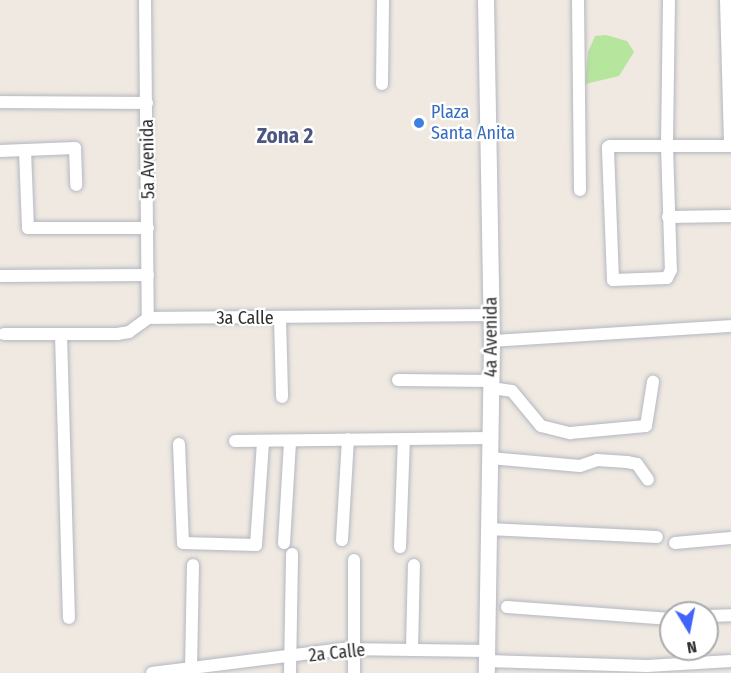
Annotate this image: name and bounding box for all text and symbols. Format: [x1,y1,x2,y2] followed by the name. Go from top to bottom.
[431,102,515,144] place label: Plaza Santa Anita
[412,116,426,130] marker: Plaza Santa Anita
[137,119,159,199] street label: 5a Avenida
[257,123,313,149] district label: Zona 2
[480,297,502,377] street label: 4a Avenida
[216,307,274,329] street label: 3a Calle
[659,601,719,661] north arrow
[685,637,698,657] text: N
[308,639,366,667] street label: 2a Calle

